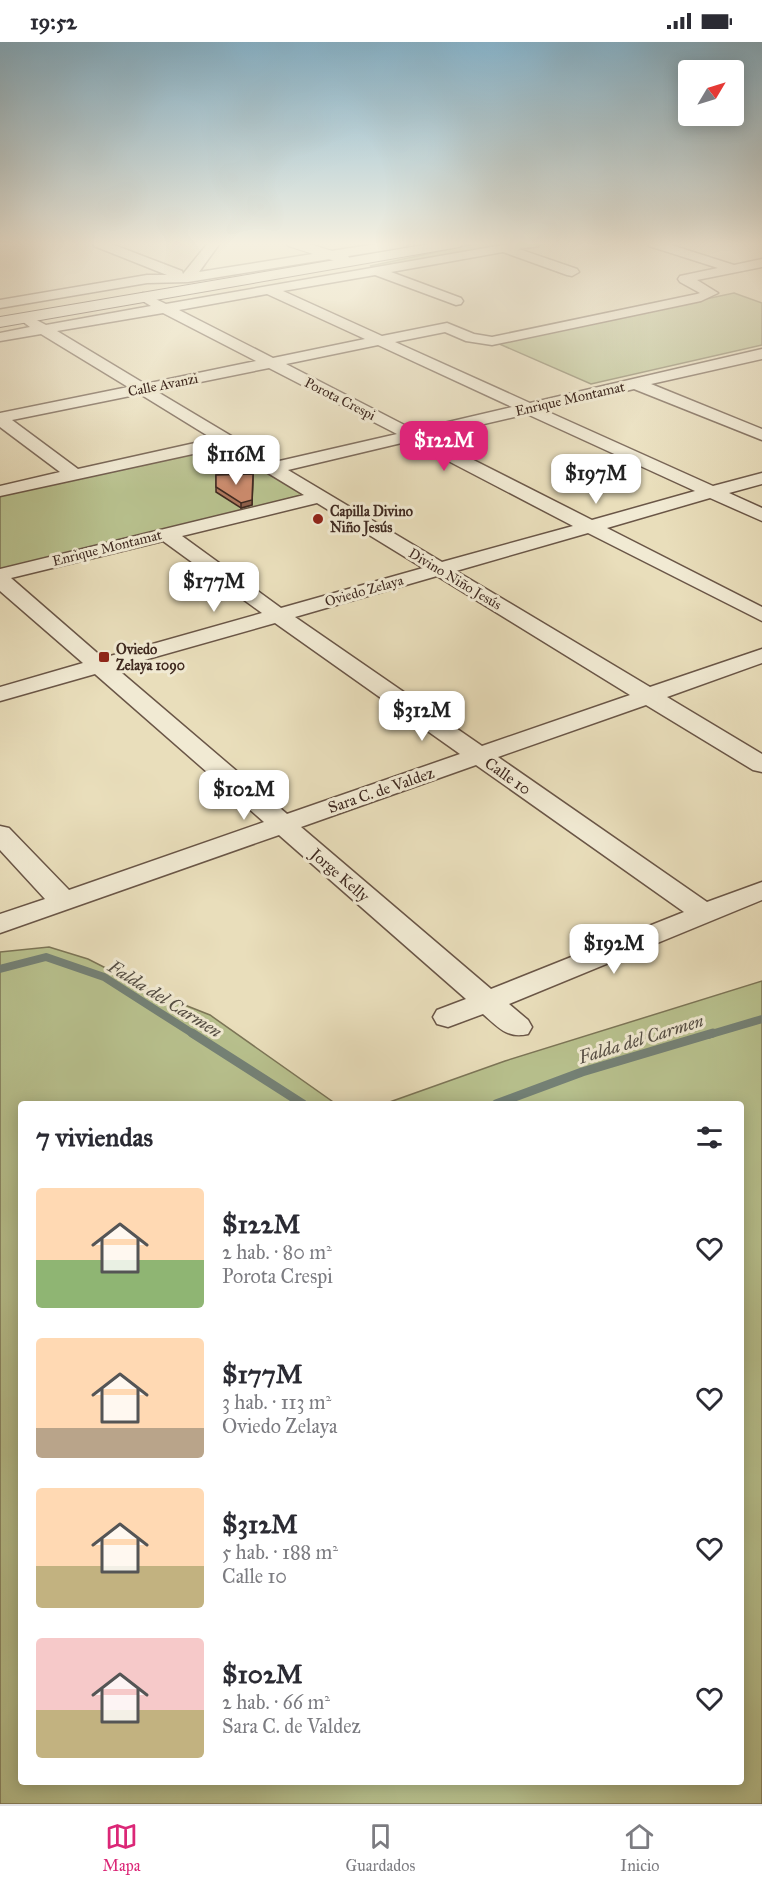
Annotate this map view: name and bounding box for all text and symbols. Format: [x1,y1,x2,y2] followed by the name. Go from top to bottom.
[30,8,77,35] text: 19:52
[678,60,744,126] north arrow
[678,60,744,126] map controls
[126,370,200,400] street label: Calle Avanzi
[302,374,379,424] street label: Porota Crespi
[513,378,627,421] street label: Enrique Montamat
[402,421,486,472] pin: $122M
[414,428,474,452] text: $122M
[194,435,278,486] pin: $116M
[207,442,265,466] text: $116M
[554,454,638,505] pin: $197M
[565,461,627,485] text: $197M
[330,503,413,537] place label: Capilla Divino Niño Jesús
[311,512,325,526] marker: Capilla Divino Niño Jesús
[51,526,164,571] street label: Enrique Montamat
[405,545,505,614] street label: Divino Niño Jesús
[172,562,256,613] pin: $177M
[183,569,245,593] text: $177M
[323,572,405,610] street label: Oviedo Zelaya
[116,641,185,675] place label: Oviedo Zelaya 1090
[97,650,111,664] marker: Oviedo Zelaya 1090
[380,691,464,742] pin: $312M
[393,698,451,722] text: $312M
[481,753,535,799] street label: Calle 10
[325,763,437,817] street label: Sara C. de Valdez
[202,770,286,821] pin: $102M
[213,777,275,801] text: $102M
[305,843,374,907] street label: Jorge Kelly
[572,924,656,975] pin: $192M
[584,931,644,955] text: $192M
[103,955,226,1043] water label: Falda del Carmen
[575,1009,707,1069] water label: Falda del Carmen
[36,1121,153,1153] text: 7 viviendas
[693,1121,726,1154] icon: filters
[222,1208,300,1240] text: $122M
[84,1212,156,1284] icon: home
[693,1232,726,1265] icon: heart
[222,1240,332,1264] text: 2 hab. · 80 m²
[222,1264,333,1288] text: Porota Crespi
[222,1358,302,1390] text: $177M
[84,1362,156,1434] icon: home
[693,1382,726,1415] icon: heart
[222,1390,331,1414] text: 3 hab. · 113 m²
[222,1414,337,1438] text: Oviedo Zelaya
[222,1508,298,1540] text: $312M
[84,1512,156,1584] icon: home
[693,1532,726,1565] icon: heart
[222,1540,338,1564] text: 5 hab. · 188 m²
[222,1564,287,1588] text: Calle 10
[222,1658,303,1690] text: $102M
[84,1662,156,1734] icon: home
[693,1682,726,1715] icon: heart
[222,1690,330,1714] text: 2 hab. · 66 m²
[222,1714,361,1738] text: Sara C. de Valdez
[103,1820,141,1875] tab: Mapa
[346,1820,415,1875] tab: Guardados
[620,1820,659,1875] tab: Inicio

